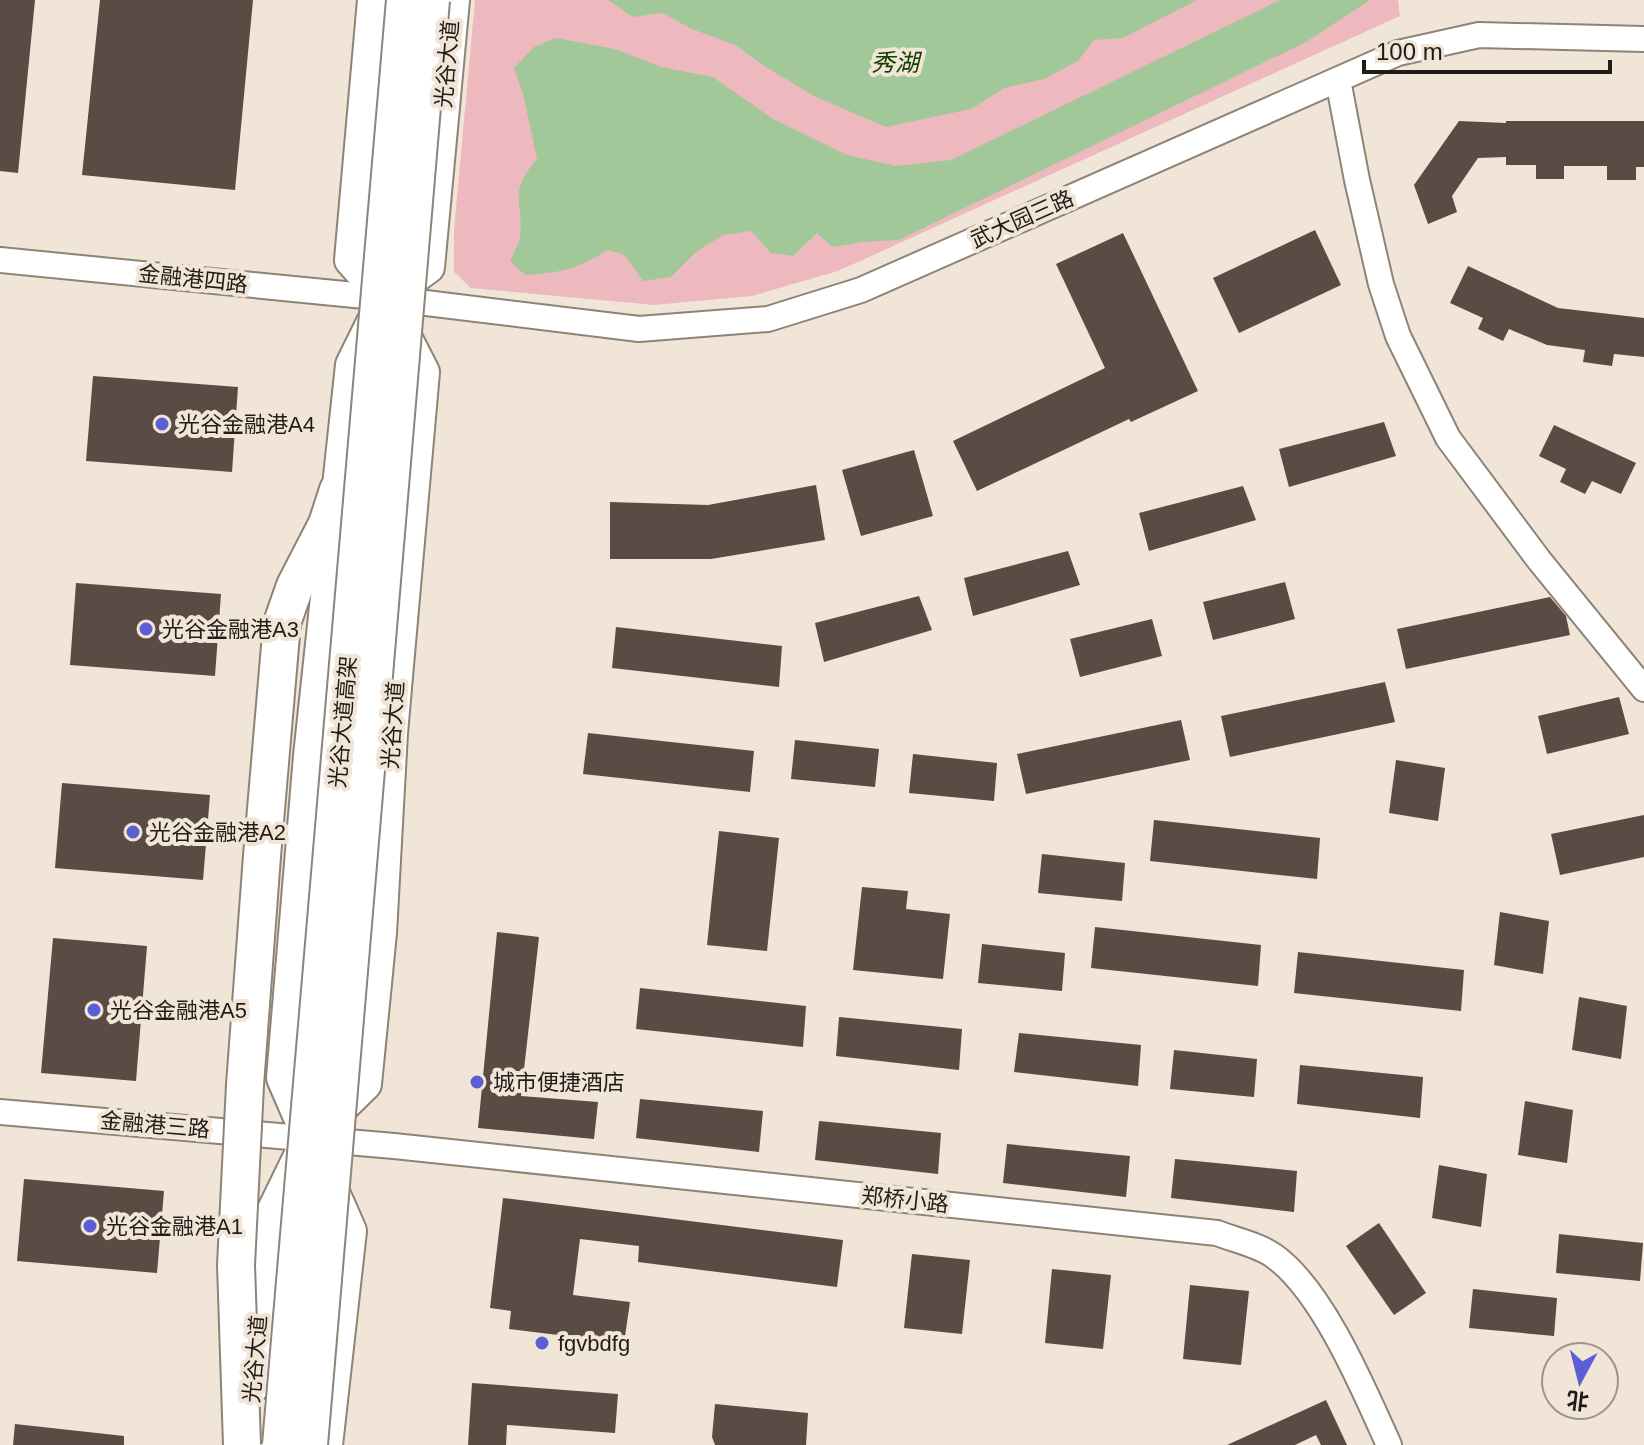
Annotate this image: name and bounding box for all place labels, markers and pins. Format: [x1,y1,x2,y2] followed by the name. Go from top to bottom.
[178,412,315,437] place label: 光谷金融港A4
[153,415,171,433] marker: 光谷金融港A4
[162,617,299,642] place label: 光谷金融港A3
[137,620,155,638] marker: 光谷金融港A3
[149,820,286,845] place label: 光谷金融港A2
[124,823,142,841] marker: 光谷金融港A2
[110,998,247,1023] place label: 光谷金融港A5
[85,1001,103,1019] marker: 光谷金融港A5
[493,1070,625,1095] place label: 城市便捷酒店
[468,1073,486,1091] marker: 城市便捷酒店
[106,1214,243,1239] place label: 光谷金融港A1
[81,1217,99,1235] marker: 光谷金融港A1
[558,1331,630,1356] place label: fgvbdfg
[533,1334,551,1352] marker: fgvbdfg

